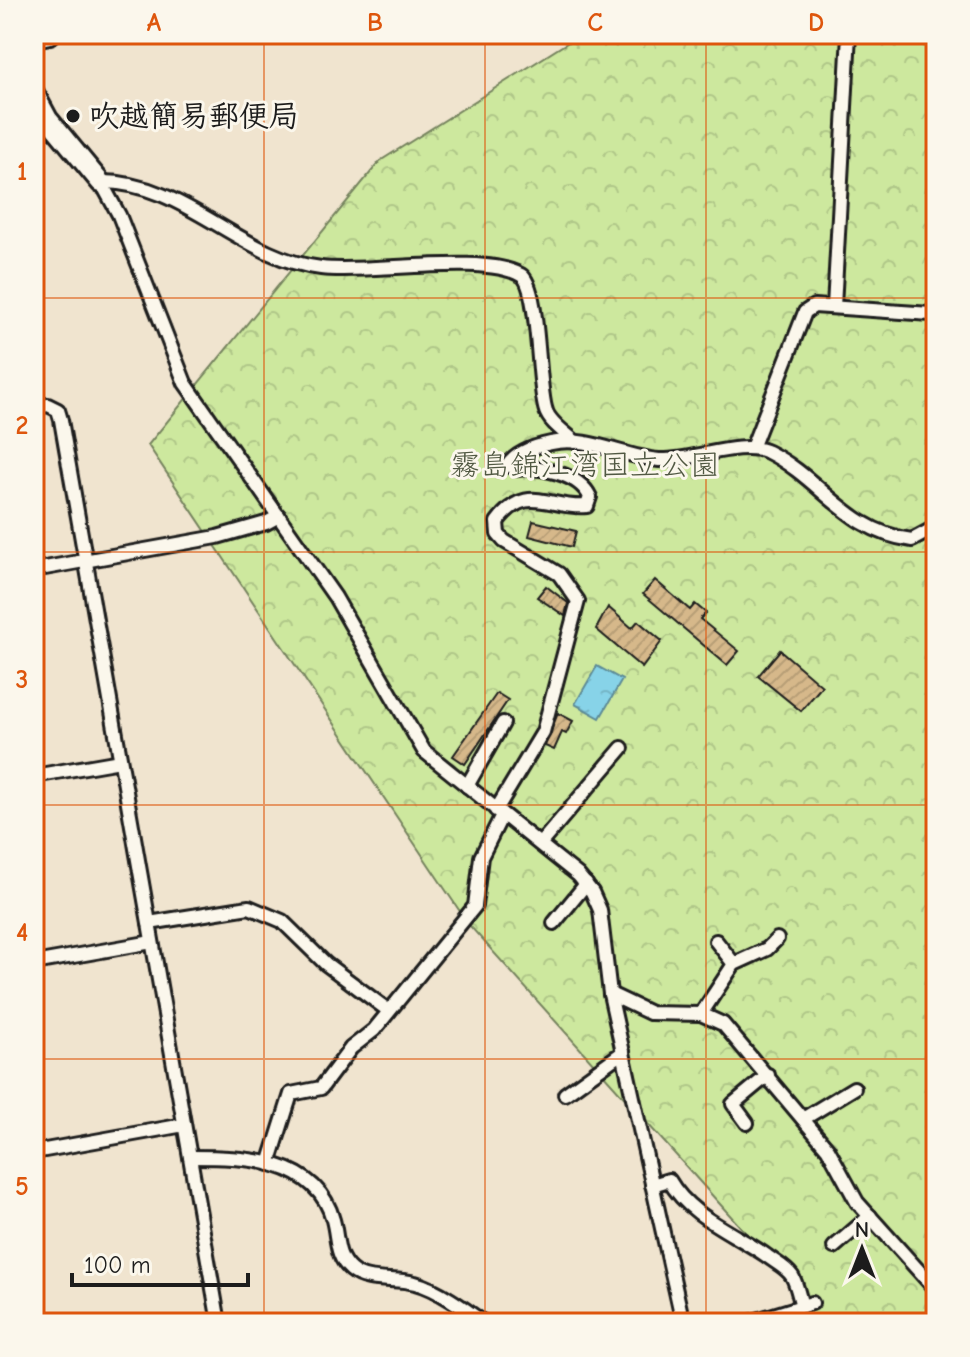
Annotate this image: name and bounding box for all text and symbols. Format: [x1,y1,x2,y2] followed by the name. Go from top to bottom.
[147,8,162,38] text: A
[367,8,383,38] text: B
[587,8,603,38] text: C
[808,8,824,38] text: D
[89,99,299,134] place label: 吹越簡易郵便局
[64,107,82,125] marker: 吹越簡易郵便局
[17,157,27,187] text: 1
[16,411,28,441] text: 2
[450,448,720,483] park label: 霧島錦江湾国立公園
[16,665,28,695] text: 3
[16,918,28,948] text: 4
[15,1172,29,1202] text: 5
[822,1209,902,1289] north arrow
[855,1217,869,1243] text: N
[72,1237,248,1287] scale bar
[84,1251,151,1279] text: 100 m

